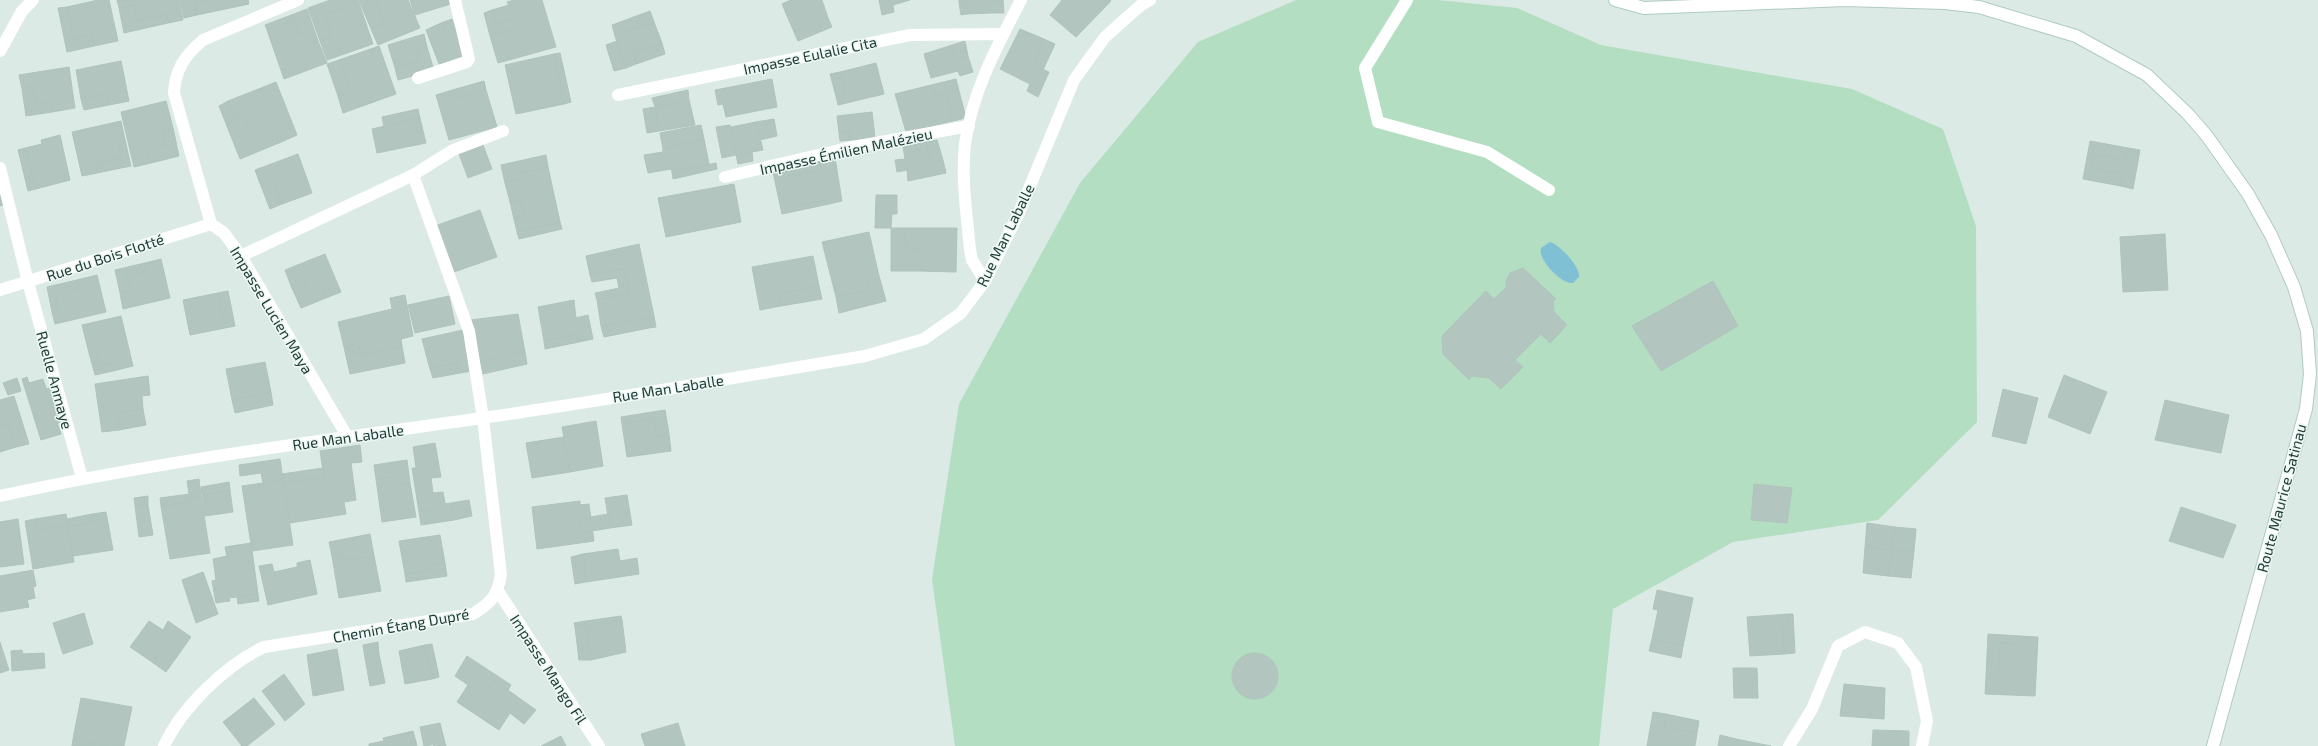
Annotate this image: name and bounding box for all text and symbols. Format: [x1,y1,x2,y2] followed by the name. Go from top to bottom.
[742,32,878,78] street label: Impasse Eulalie Cita
[758,124,934,178] street label: Impasse Émilien Malézieu
[972,181,1038,289] street label: Rue Man Laballe
[44,229,166,285] street label: Rue du Bois Flotté
[227,243,317,377] street label: Impasse Lucien Maya
[33,329,77,431] street label: Ruelle Anmaye
[611,370,725,406] street label: Rue Man Laballe
[291,420,405,454] street label: Rue Man Laballe
[2252,422,2310,574] street label: Route Maurice Satinau
[331,604,471,646] street label: Chemin Étang Dupré
[507,611,591,728] street label: Impasse Mango Fil

